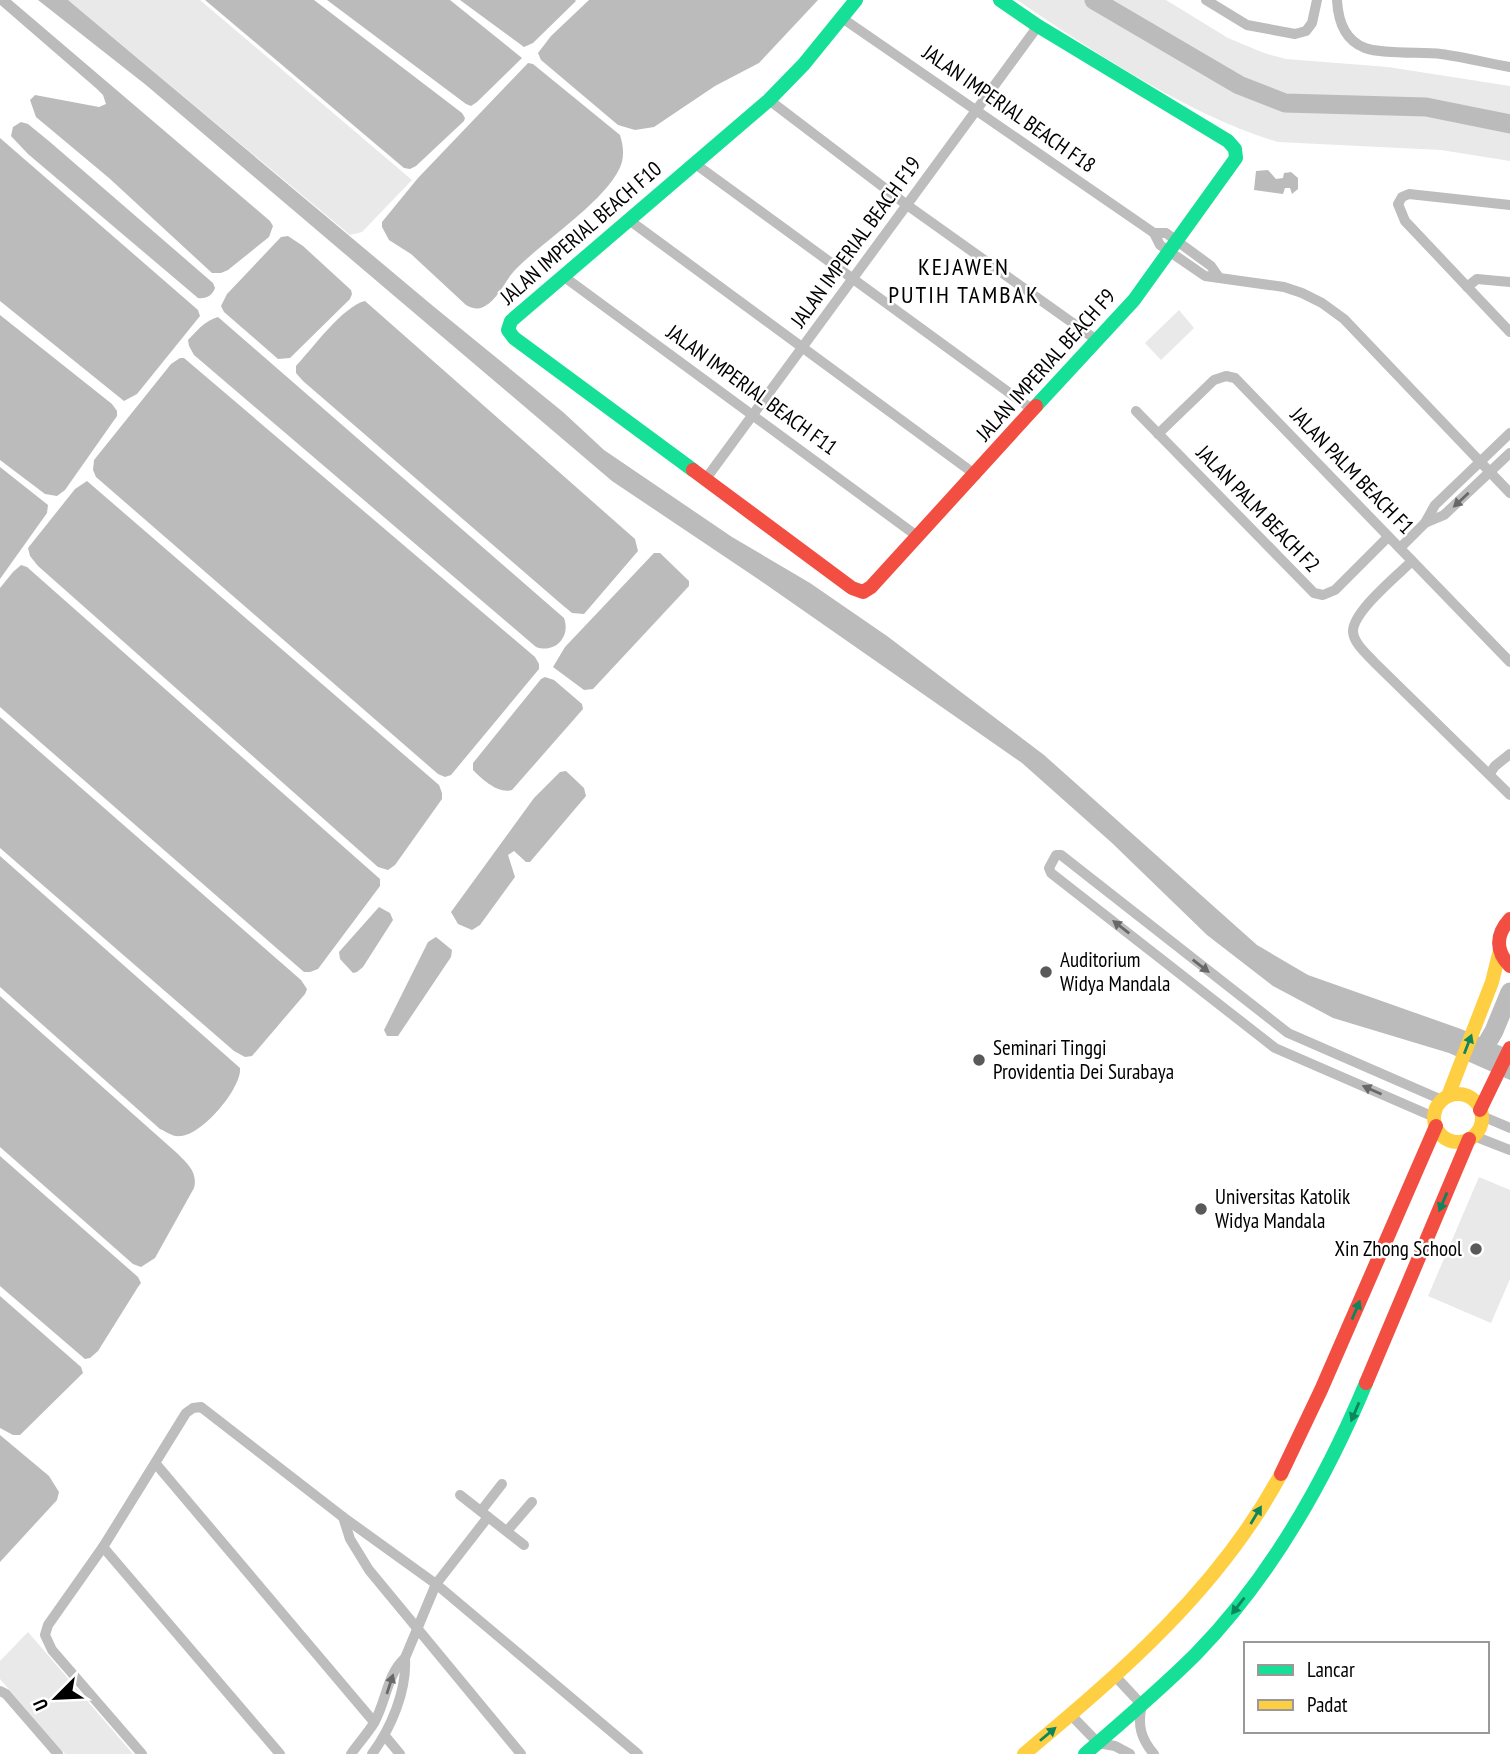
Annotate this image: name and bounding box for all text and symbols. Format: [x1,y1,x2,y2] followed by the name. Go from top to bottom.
[917,38,1101,178] street label: JALAN IMPERIAL BEACH F18
[784,151,927,333] street label: JALAN IMPERIAL BEACH F19
[494,155,667,311] street label: JALAN IMPERIAL BEACH F10
[888,251,1040,310] district label: KEJAWEN PUTIH TAMBAK
[970,283,1121,447] street label: JALAN IMPERIAL BEACH F9
[661,318,843,461] street label: JALAN IMPERIAL BEACH F11
[1284,401,1420,540] street label: JALAN PALM BEACH F1
[1190,439,1326,578] street label: JALAN PALM BEACH F2
[1452,492,1470,508] one-way arrow
[1112,921,1130,935] one-way arrow
[1060,946,1170,997] place label: Auditorium Widya Mandala
[1191,958,1209,973] one-way arrow
[1038,964,1054,980] marker: Auditorium Widya Mandala
[993,1034,1174,1085] place label: Seminari Tinggi Providentia Dei Surabaya
[1463,1034,1474,1055] one-way arrow
[971,1052,987,1068] marker: Seminari Tinggi Providentia Dei Surabaya
[1362,1084,1382,1096] one-way arrow
[1215,1183,1350,1234] place label: Universitas Katolik Widya Mandala
[1437,1192,1448,1213] one-way arrow
[1193,1201,1209,1217] marker: Universitas Katolik Widya Mandala
[1335,1235,1462,1262] place label: Xin Zhong School
[1468,1241,1484,1257] marker: Xin Zhong School
[1351,1300,1362,1321] one-way arrow
[1349,1402,1360,1423] one-way arrow
[1250,1505,1263,1524] one-way arrow
[1231,1597,1245,1615] one-way arrow
[1244,1642,1489,1733] legend
[1307,1656,1355,1683] text: Lancar
[21,1663,91,1733] north arrow
[385,1674,395,1695] one-way arrow
[1307,1691,1348,1718] text: Padat
[28,1696,53,1714] text: U
[1039,1727,1056,1742] one-way arrow

